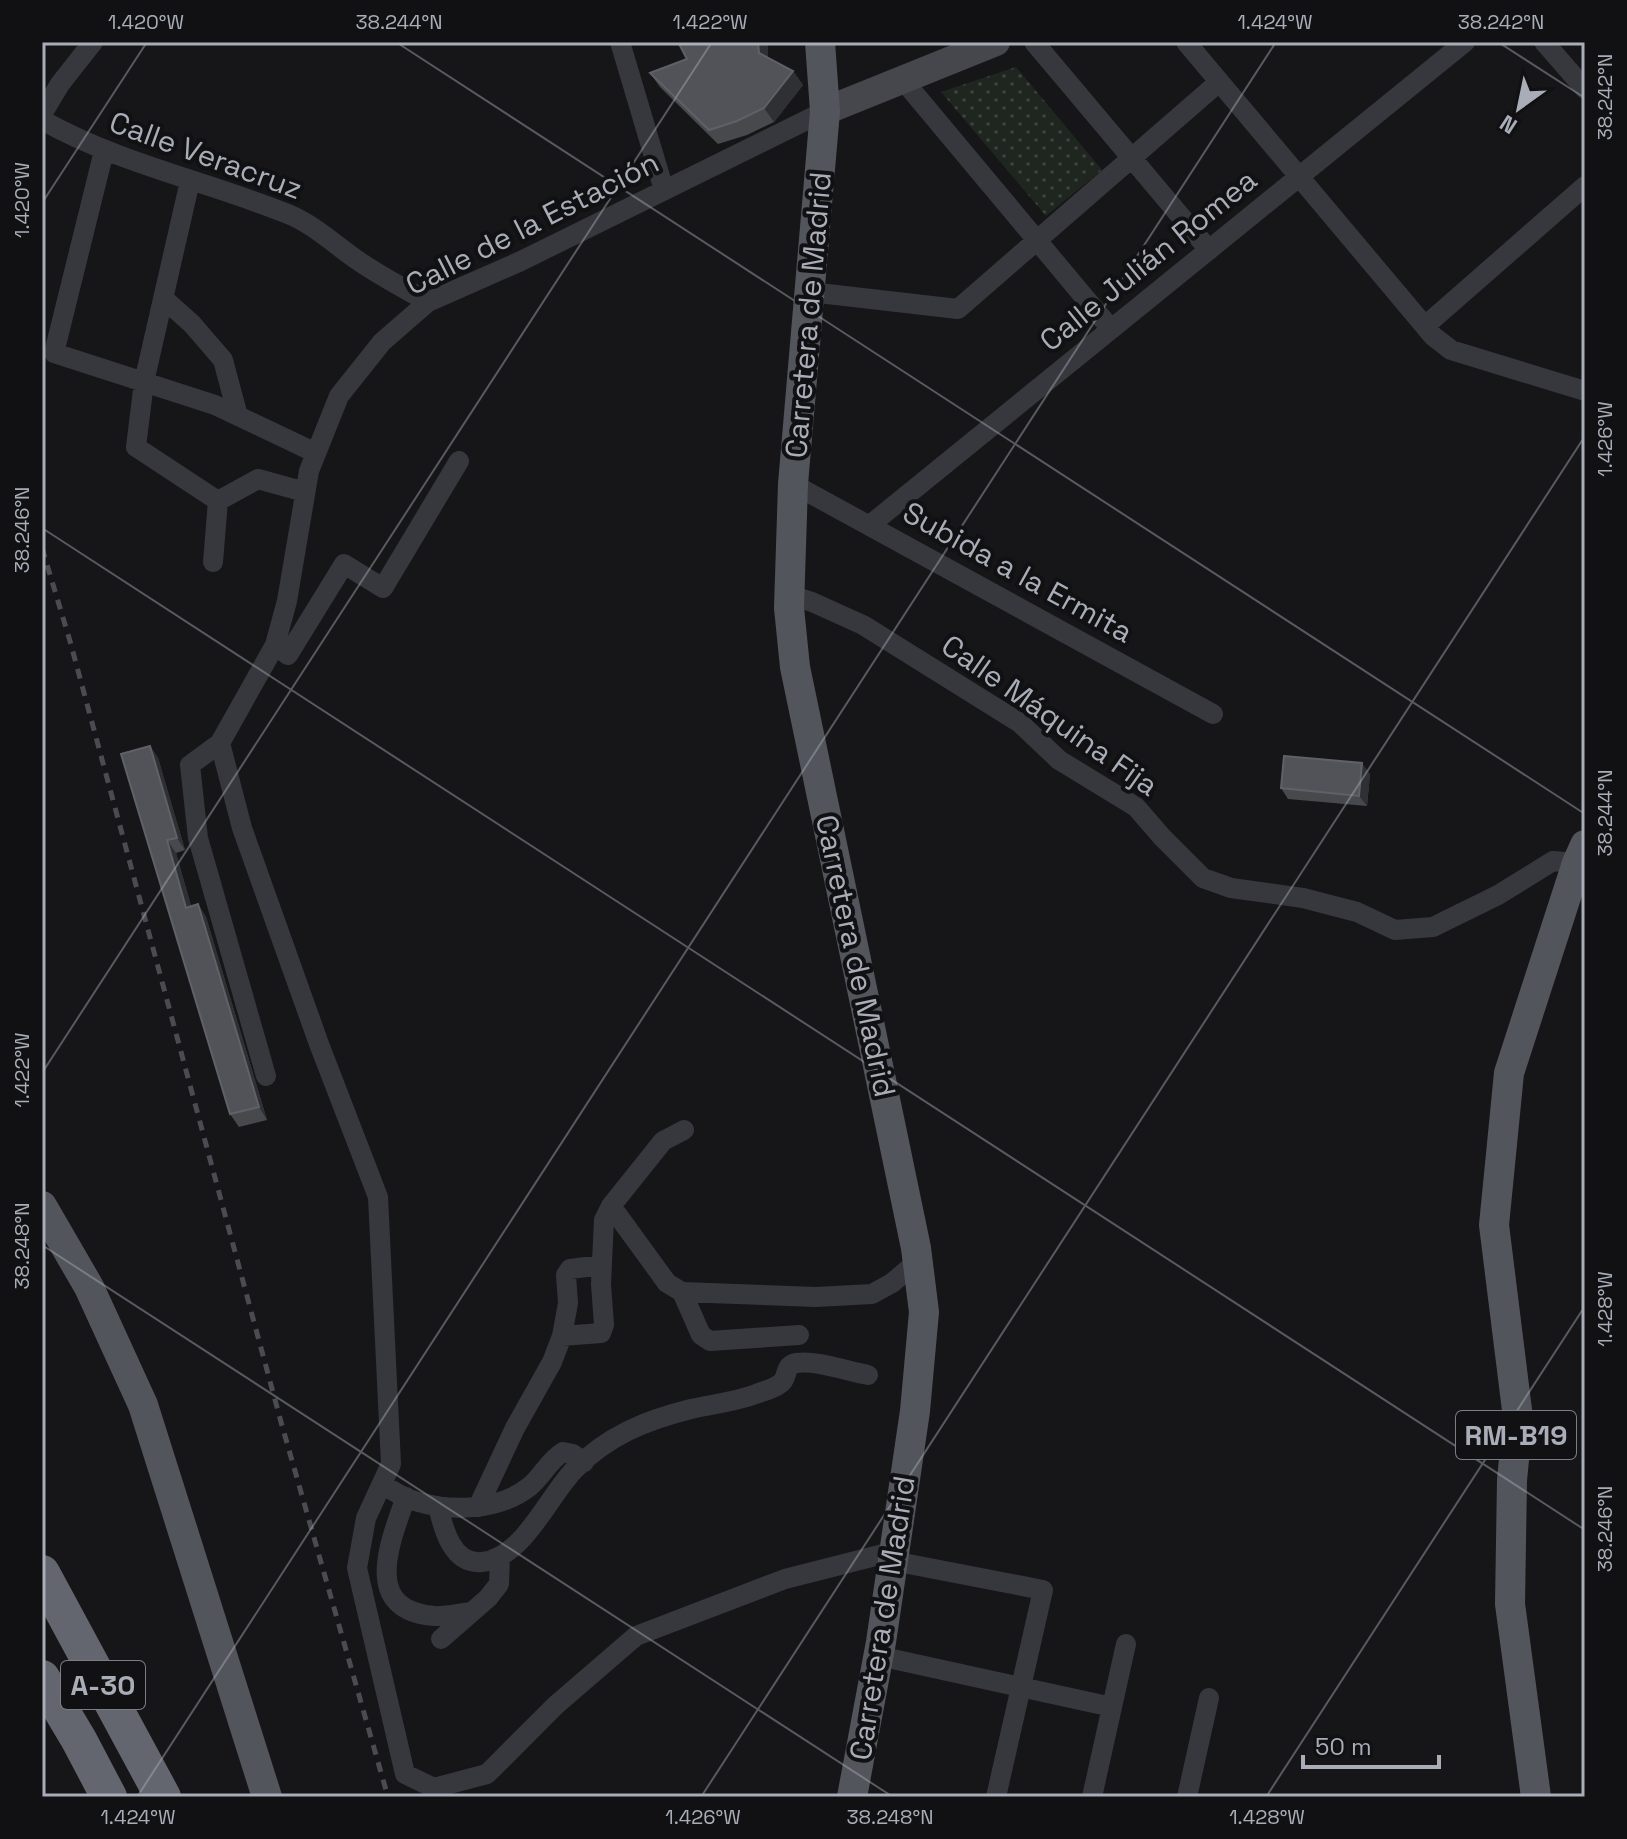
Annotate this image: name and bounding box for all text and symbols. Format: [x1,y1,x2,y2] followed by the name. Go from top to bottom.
[108,9,184,35] text: 1.420°W
[356,9,442,35] text: 38.244°N
[672,9,748,35] text: 1.422°W
[1237,9,1313,35] text: 1.424°W
[1458,9,1544,35] text: 38.242°N
[1592,54,1618,140] text: 38.242°N
[1479,68,1559,148] north arrow
[104,102,308,208] street label: Calle Veracruz
[1494,109,1522,141] text: N
[399,142,665,304] street label: Calle de la Estación
[1031,160,1265,360] street label: Calle Julián Romea
[9,162,35,238] text: 1.420°W
[776,170,840,460] street label: Carretera de Madrid
[1592,401,1618,477] text: 1.426°W
[9,487,35,573] text: 38.246°N
[896,493,1140,651] street label: Subida a la Ermita
[934,626,1166,804] street label: Calle Máquina Fija
[1592,770,1618,856] text: 38.244°N
[807,811,905,1101] street label: Carretera de Madrid
[9,1032,35,1108] text: 1.422°W
[9,1203,35,1289] text: 38.248°N
[1592,1271,1618,1347] text: 1.428°W
[1456,1411,1576,1459] road number: RM-B19
[840,1473,924,1763] street label: Carretera de Madrid
[1592,1486,1618,1572] text: 38.246°N
[61,1661,145,1709] road number: A-30
[1303,1719,1439,1769] scale bar
[1315,1731,1372,1762] text: 50 m
[100,1804,176,1830] text: 1.424°W
[665,1804,741,1830] text: 1.426°W
[847,1804,933,1830] text: 38.248°N
[1229,1804,1305,1830] text: 1.428°W

